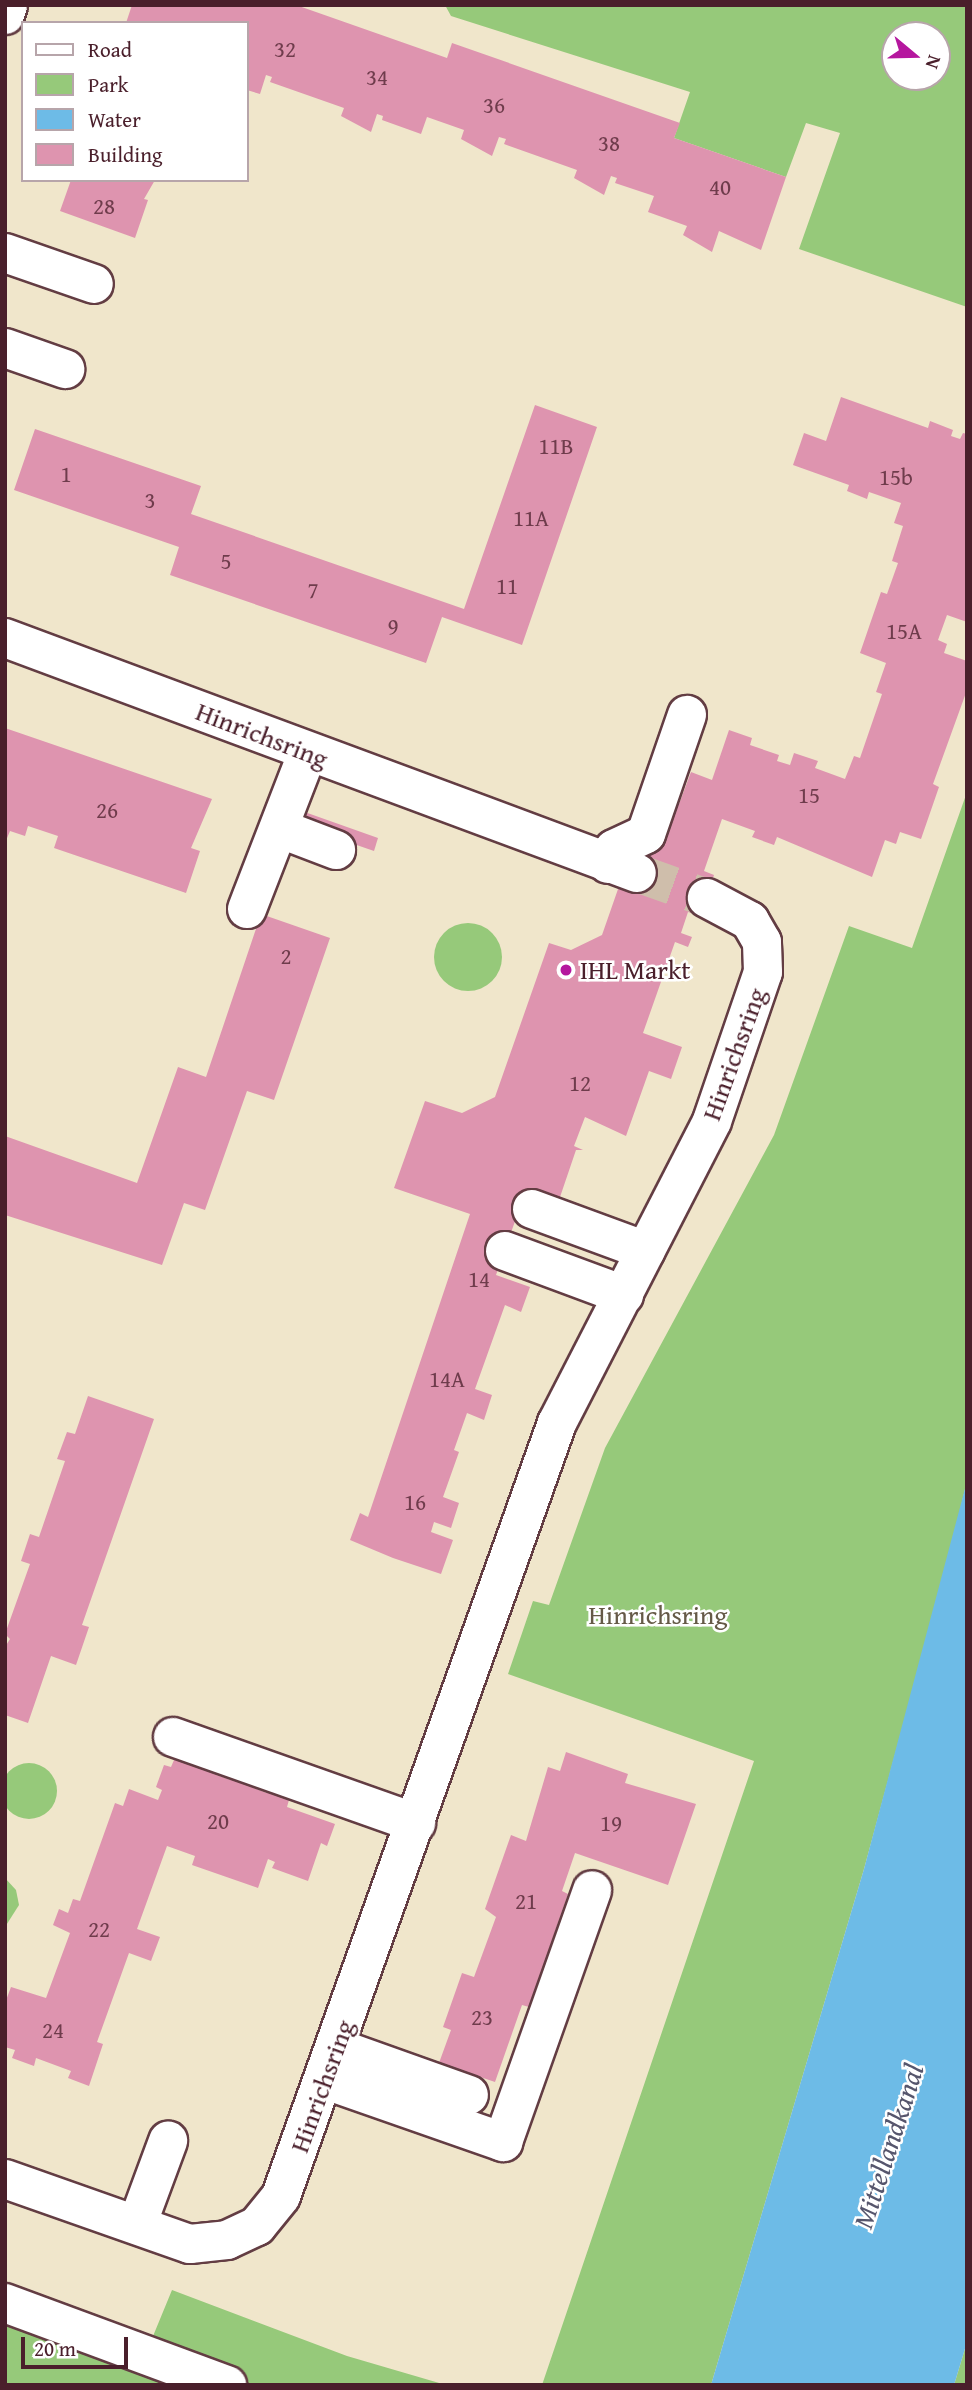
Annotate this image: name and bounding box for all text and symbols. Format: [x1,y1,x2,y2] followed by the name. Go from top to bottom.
[21,21,248,182] legend
[881,21,951,91] north arrow
[88,34,132,65] text: Road
[274,35,296,63] house number: 32
[919,52,949,73] text: N
[366,63,388,91] house number: 34
[88,69,129,100] text: Park
[483,91,505,119] house number: 36
[88,104,141,135] text: Water
[598,129,620,157] house number: 38
[88,139,162,170] text: Building
[709,173,731,201] house number: 40
[93,192,115,220] house number: 28
[538,432,574,460] house number: 11B
[60,460,72,488] house number: 1
[879,463,913,491] house number: 15b
[144,486,156,514] house number: 3
[513,504,549,532] house number: 11A
[220,547,232,575] house number: 5
[496,572,518,600] house number: 11
[307,576,319,604] house number: 7
[387,612,399,640] house number: 9
[886,617,922,645] house number: 15A
[192,696,332,774] street label: Hinrichsring
[798,781,820,809] house number: 15
[96,796,118,824] house number: 26
[280,942,292,970] house number: 2
[580,954,690,986] place label: IHL Markt
[558,962,574,978] marker: IHL Markt
[696,983,772,1125] street label: Hinrichsring
[569,1069,591,1097] house number: 12
[468,1265,490,1293] house number: 14
[429,1365,465,1393] house number: 14A
[404,1488,426,1516] house number: 16
[589,1599,727,1631] park label: Hinrichsring
[207,1807,229,1835] house number: 20
[600,1809,622,1837] house number: 19
[515,1887,537,1915] house number: 21
[88,1915,110,1943] house number: 22
[471,2003,493,2031] house number: 23
[284,2015,360,2157] street label: Hinrichsring
[42,2016,64,2044] house number: 24
[846,2059,930,2233] water label: Mittellandkanal
[24,2324,131,2368] scale bar
[34,2333,76,2364] text: 20 m

